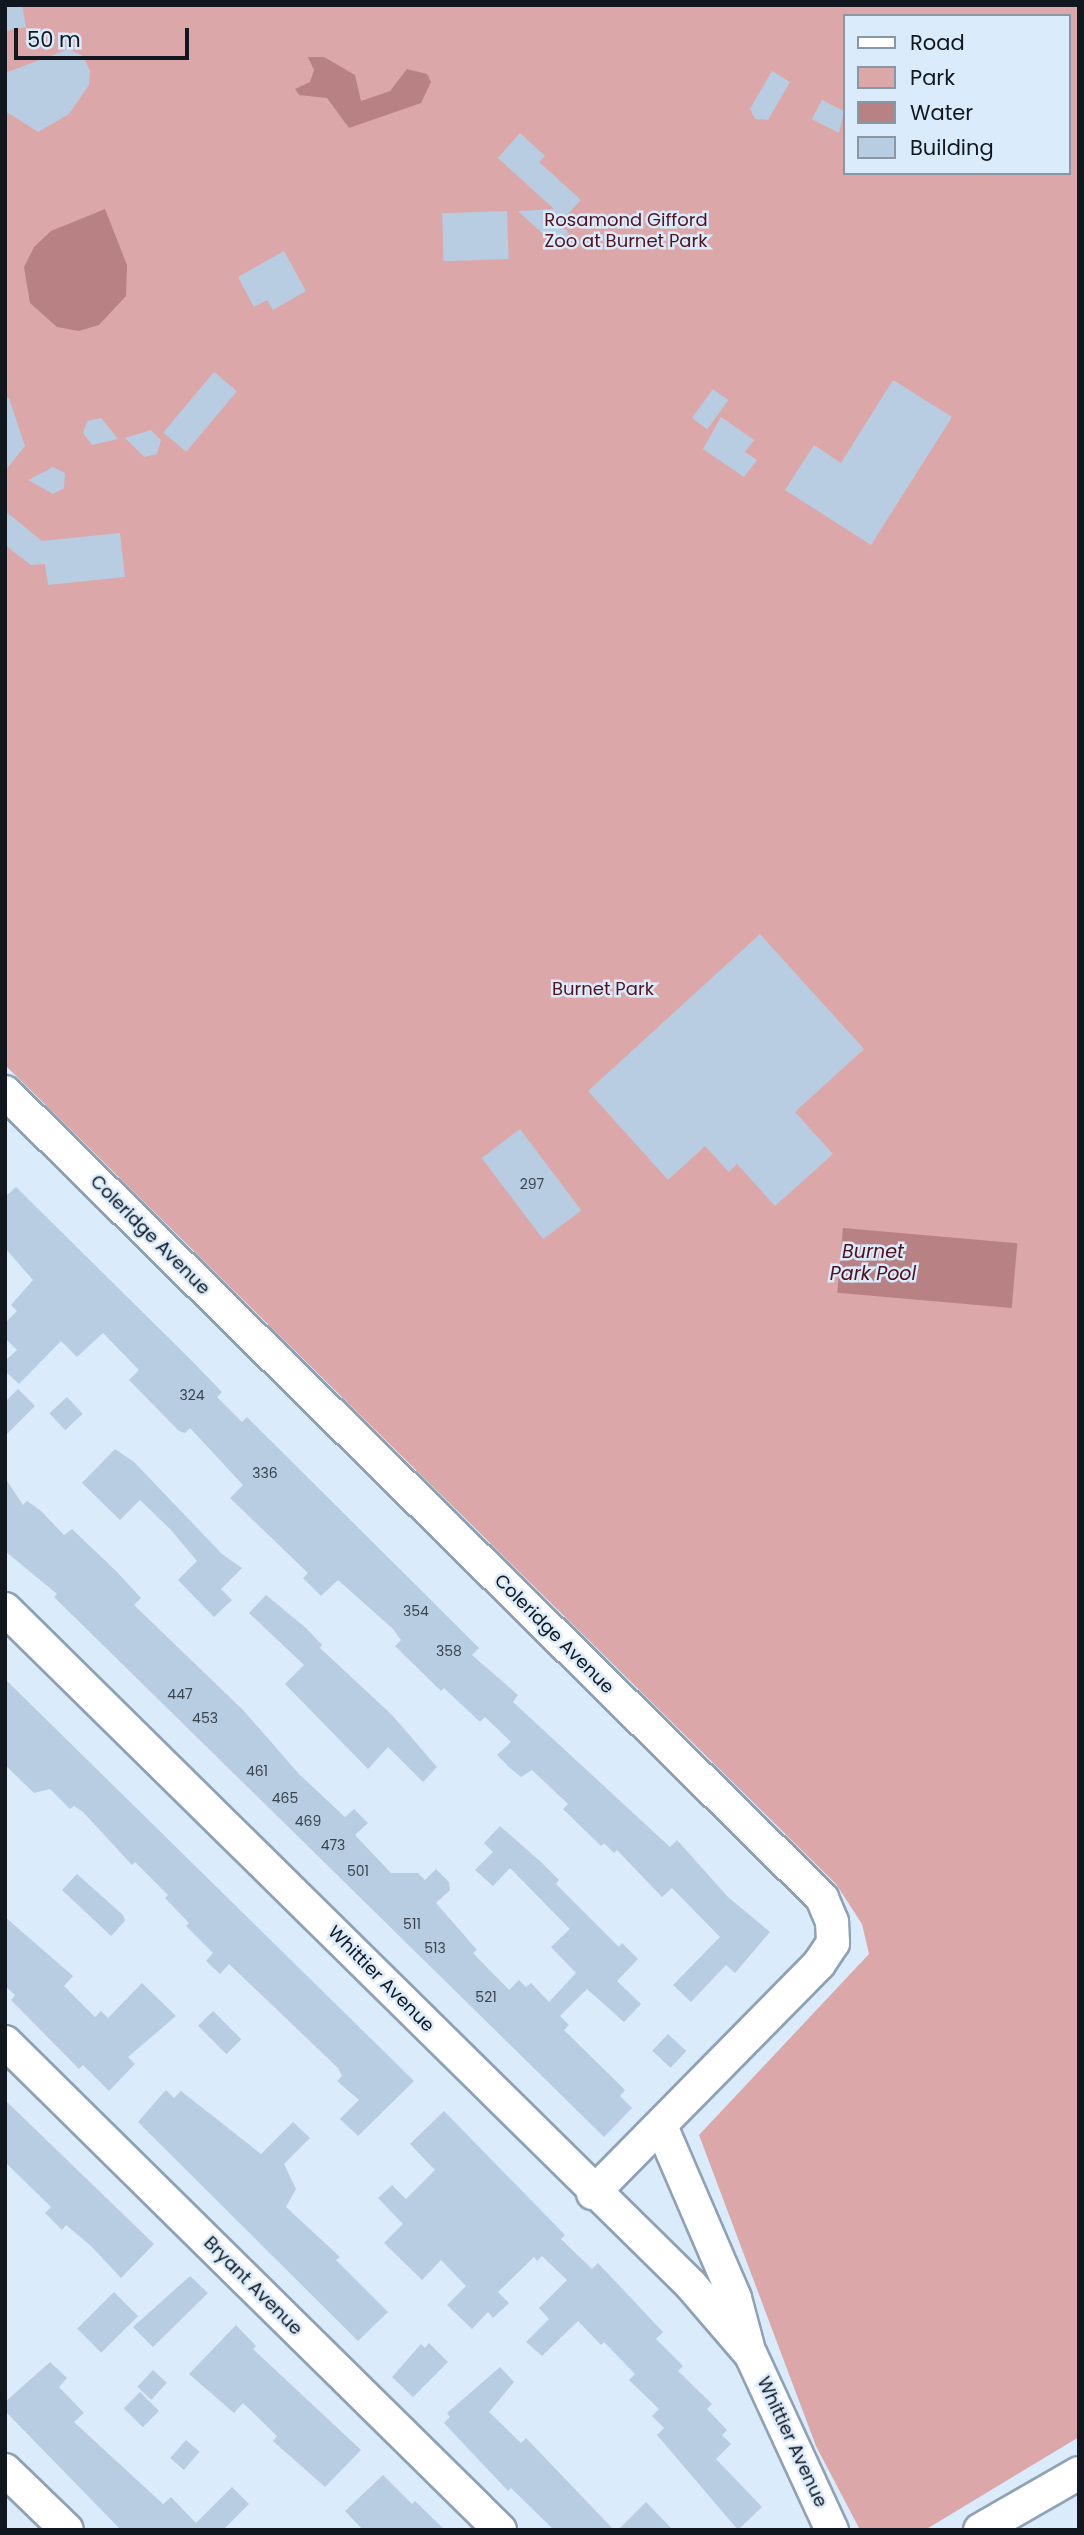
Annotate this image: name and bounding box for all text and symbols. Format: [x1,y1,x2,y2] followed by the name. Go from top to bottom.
[18,14,192,58] scale bar
[842,14,1070,175] legend
[27,25,81,54] text: 50 m
[910,28,965,57] text: Road
[910,63,955,92] text: Park
[910,98,973,127] text: Water
[910,133,994,162] text: Building
[544,210,708,252] park label: Rosamond Gifford Zoo at Burnet Park
[552,978,654,1000] park label: Burnet Park
[86,1171,214,1299] street label: Coleridge Avenue
[520,1176,544,1192] house number: 297
[830,1241,916,1285] water label: Burnet Park Pool
[179,1387,205,1403] house number: 324
[252,1465,278,1481] house number: 336
[490,1570,618,1698] street label: Coleridge Avenue
[403,1603,429,1619] house number: 354
[436,1643,462,1659] house number: 358
[167,1686,193,1702] house number: 447
[192,1710,218,1726] house number: 453
[246,1763,268,1779] house number: 461
[272,1790,298,1806] house number: 465
[295,1813,321,1829] house number: 469
[321,1837,345,1853] house number: 473
[347,1863,369,1879] house number: 501
[403,1916,421,1932] house number: 511
[323,1921,439,2037] street label: Whittier Avenue
[424,1940,446,1956] house number: 513
[475,1989,497,2005] house number: 521
[199,2232,307,2340] street label: Bryant Avenue
[752,2373,832,2511] street label: Whittier Avenue

